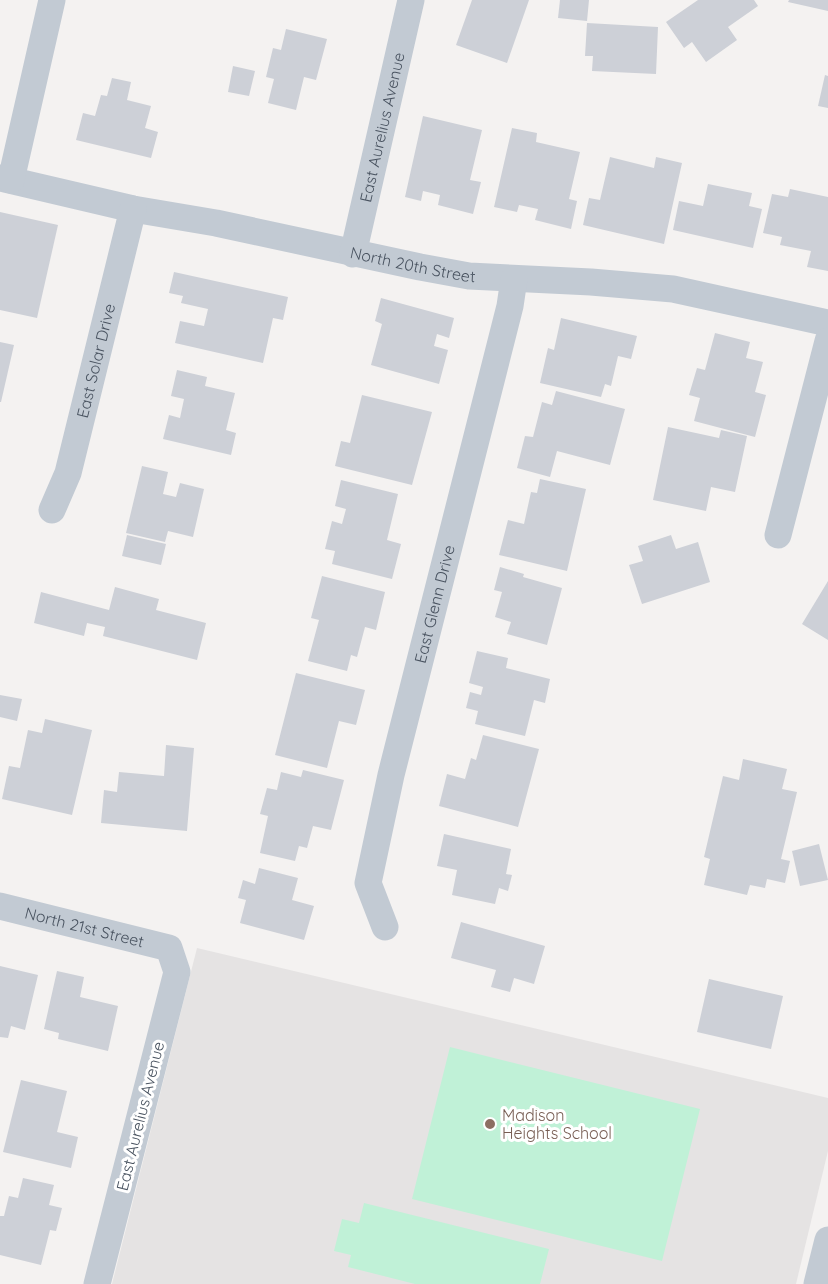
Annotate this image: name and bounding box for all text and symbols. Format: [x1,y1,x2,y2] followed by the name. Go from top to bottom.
[355,50,409,204] street label: East Aurelius Avenue
[348,242,476,286] street label: North 20th Street
[72,301,119,420] street label: East Solar Drive
[410,543,459,665] street label: East Glenn Drive
[23,903,146,951] street label: North 21st Street
[112,1039,168,1193] street label: East Aurelius Avenue
[502,1105,612,1143] place label: Madison Heights School
[483,1117,497,1131] marker: Madison Heights School

